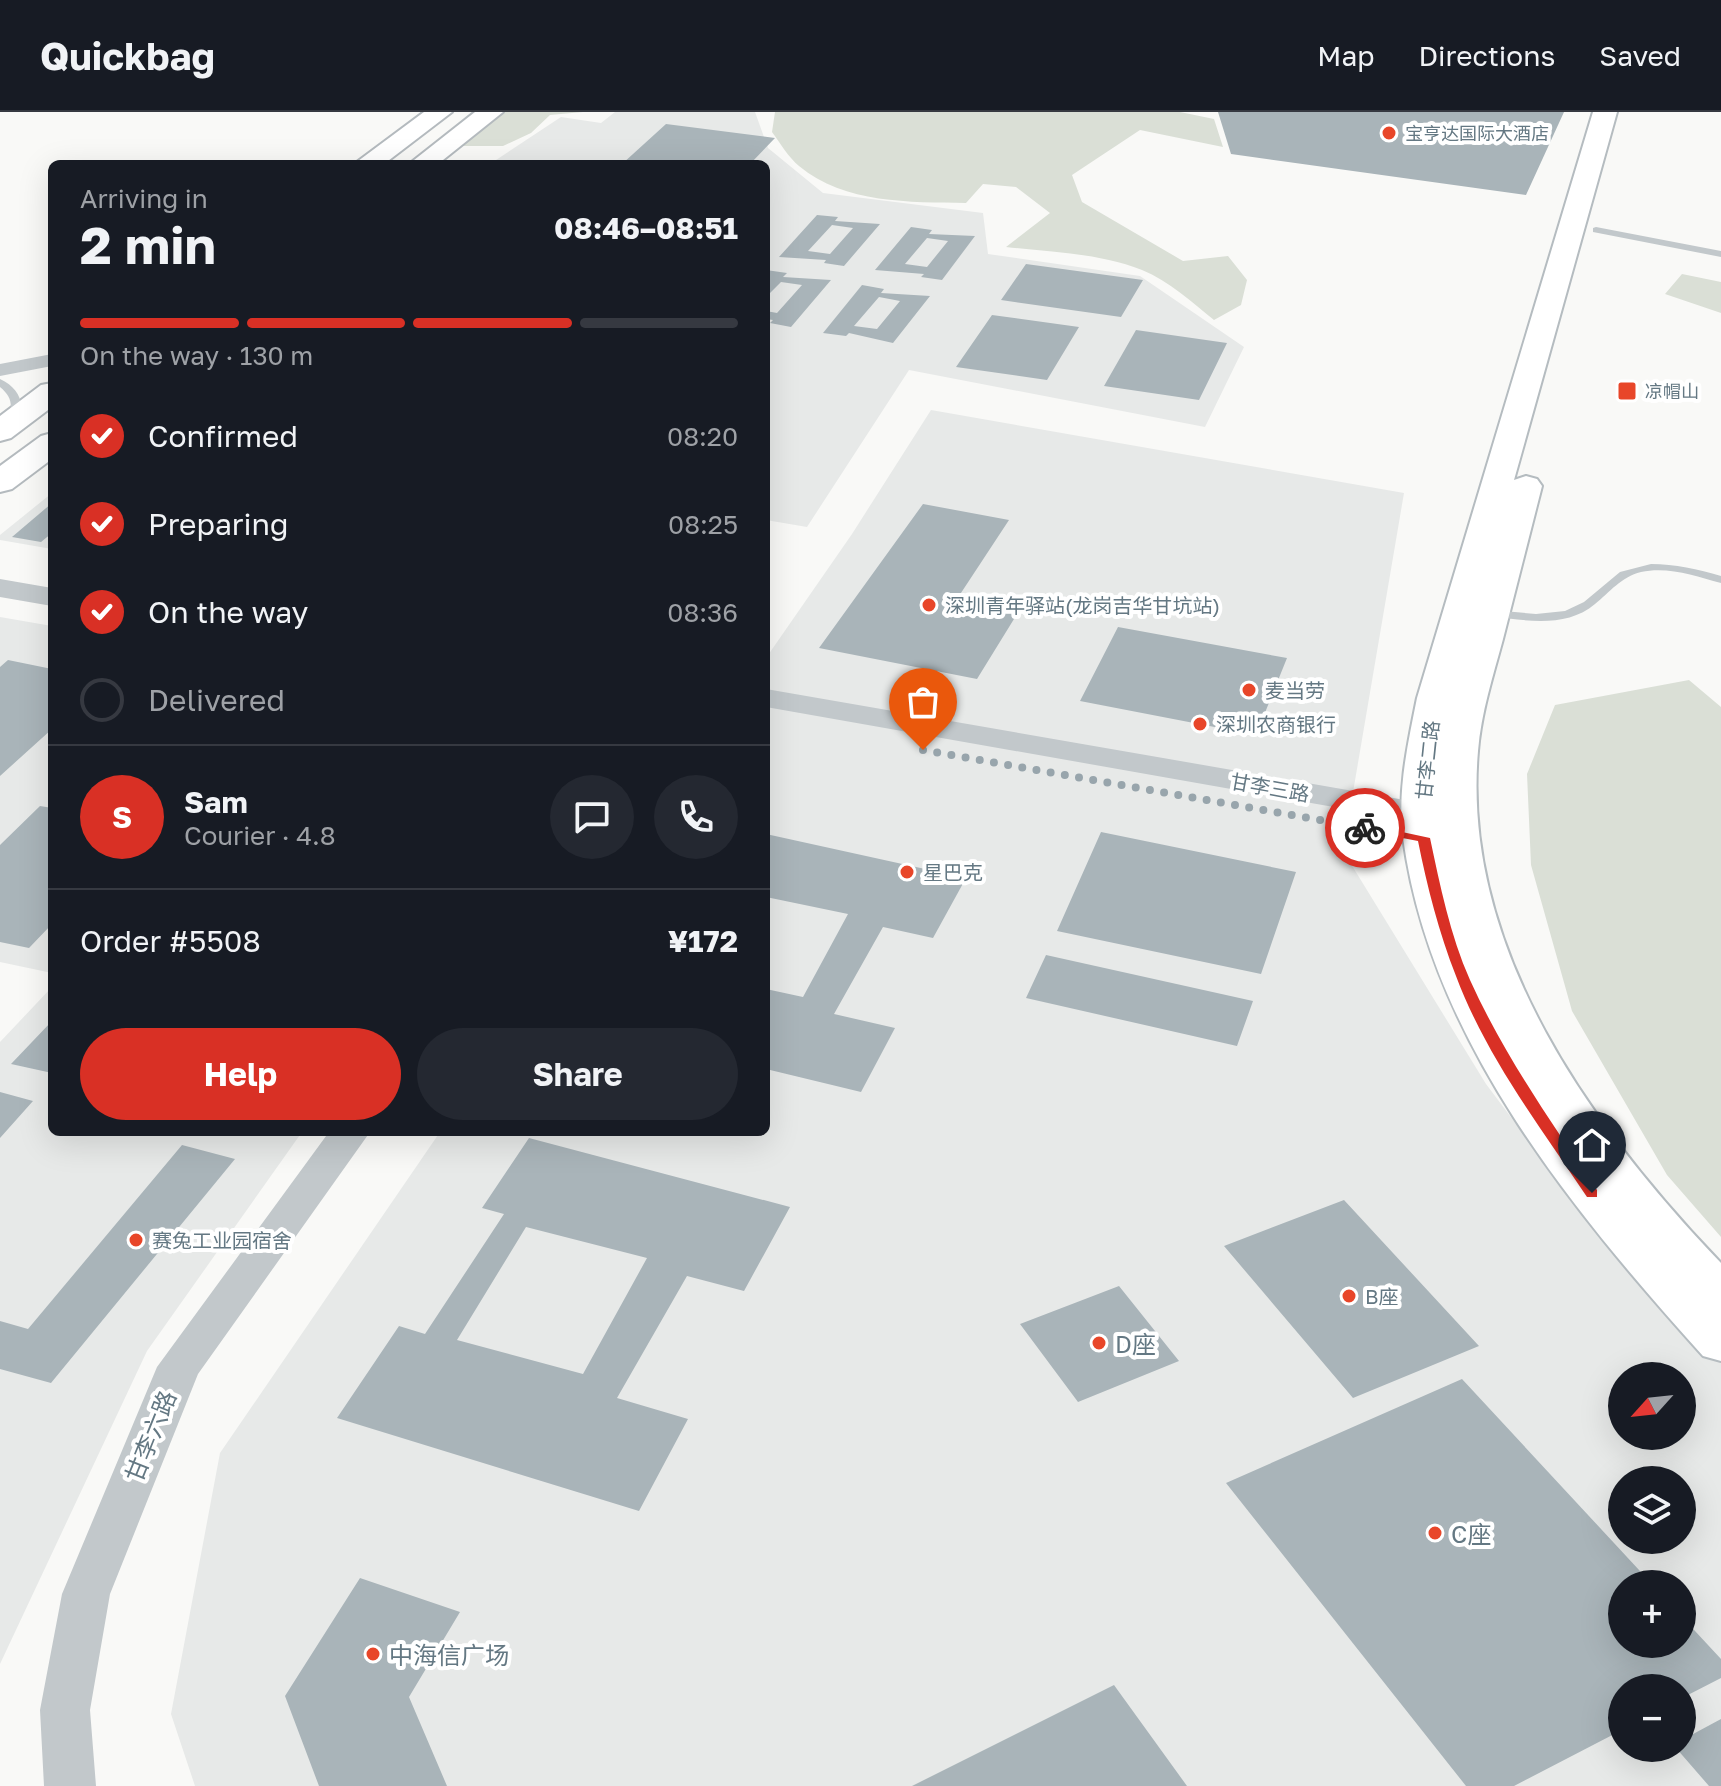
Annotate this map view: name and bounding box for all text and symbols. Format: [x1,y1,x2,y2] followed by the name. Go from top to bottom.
[40,33,215,78] text: Quickbag
[1317,39,1374,72] text: Map
[1418,39,1555,72] text: Directions
[1599,39,1681,72] text: Saved
[1405,122,1549,144] place label: 宝亨达国际大酒店
[1380,124,1398,142] marker: 宝亨达国际大酒店
[80,183,208,214] text: Arriving in
[554,210,738,246] text: 08:46–08:51
[80,213,216,275] text: 2 min
[80,340,313,371] text: On the way · 130 m
[1616,380,1638,402] marker: 凉帽山
[1645,380,1699,402] place label: 凉帽山
[80,414,124,458] icon: check
[148,418,298,454] text: Confirmed
[667,421,738,452] text: 08:20
[80,502,124,546] icon: check
[148,506,289,542] text: Preparing
[668,509,738,540] text: 08:25
[80,590,124,634] icon: check
[945,593,1220,617] place label: 深圳青年驿站(龙岗吉华甘坑站)
[148,594,308,630] text: On the way
[920,596,938,614] marker: 深圳青年驿站(龙岗吉华甘坑站)
[667,597,738,628] text: 08:36
[889,668,957,750] pin
[1265,678,1325,702] place label: 麦当劳
[901,680,945,724] icon: bag
[1240,681,1258,699] marker: 麦当劳
[148,682,285,718] text: Delivered
[1216,712,1336,736] place label: 深圳农商银行
[1191,715,1209,733] marker: 深圳农商银行
[1411,719,1443,801] street label: 甘李二路
[1229,768,1311,806] street label: 甘李三路
[550,775,634,859] button: chat
[654,775,738,859] button: phone
[184,784,248,820] text: Sam
[1325,788,1405,868] courier
[112,799,132,835] text: S
[1343,806,1387,850] icon: bike
[184,820,336,851] text: Courier · 4.8
[923,860,983,884] place label: 星巴克
[898,863,916,881] marker: 星巴克
[80,923,261,959] text: Order #5508
[668,923,738,959] text: ¥172
[80,1028,401,1120] button: Help
[417,1028,738,1120] button: Share
[1558,1111,1626,1193] pin
[1570,1123,1614,1167] icon: home
[152,1228,292,1252] place label: 赛兔工业园宿舍
[127,1231,145,1249] marker: 赛兔工业园宿舍
[1365,1284,1398,1308] place label: B座
[1340,1287,1358,1305] marker: B座
[1115,1329,1156,1358] place label: D座
[1090,1334,1108,1352] marker: D座
[1608,1362,1696,1450] north arrow
[1608,1362,1696,1762] map controls
[119,1386,181,1486] street label: 甘李六路
[1608,1466,1696,1554] button: layers
[1451,1519,1491,1548] place label: C座
[1426,1524,1444,1542] marker: C座
[1608,1570,1696,1658] button: +
[389,1640,509,1669] place label: 中海信广场
[364,1645,382,1663] marker: 中海信广场
[1608,1674,1696,1762] button: −

